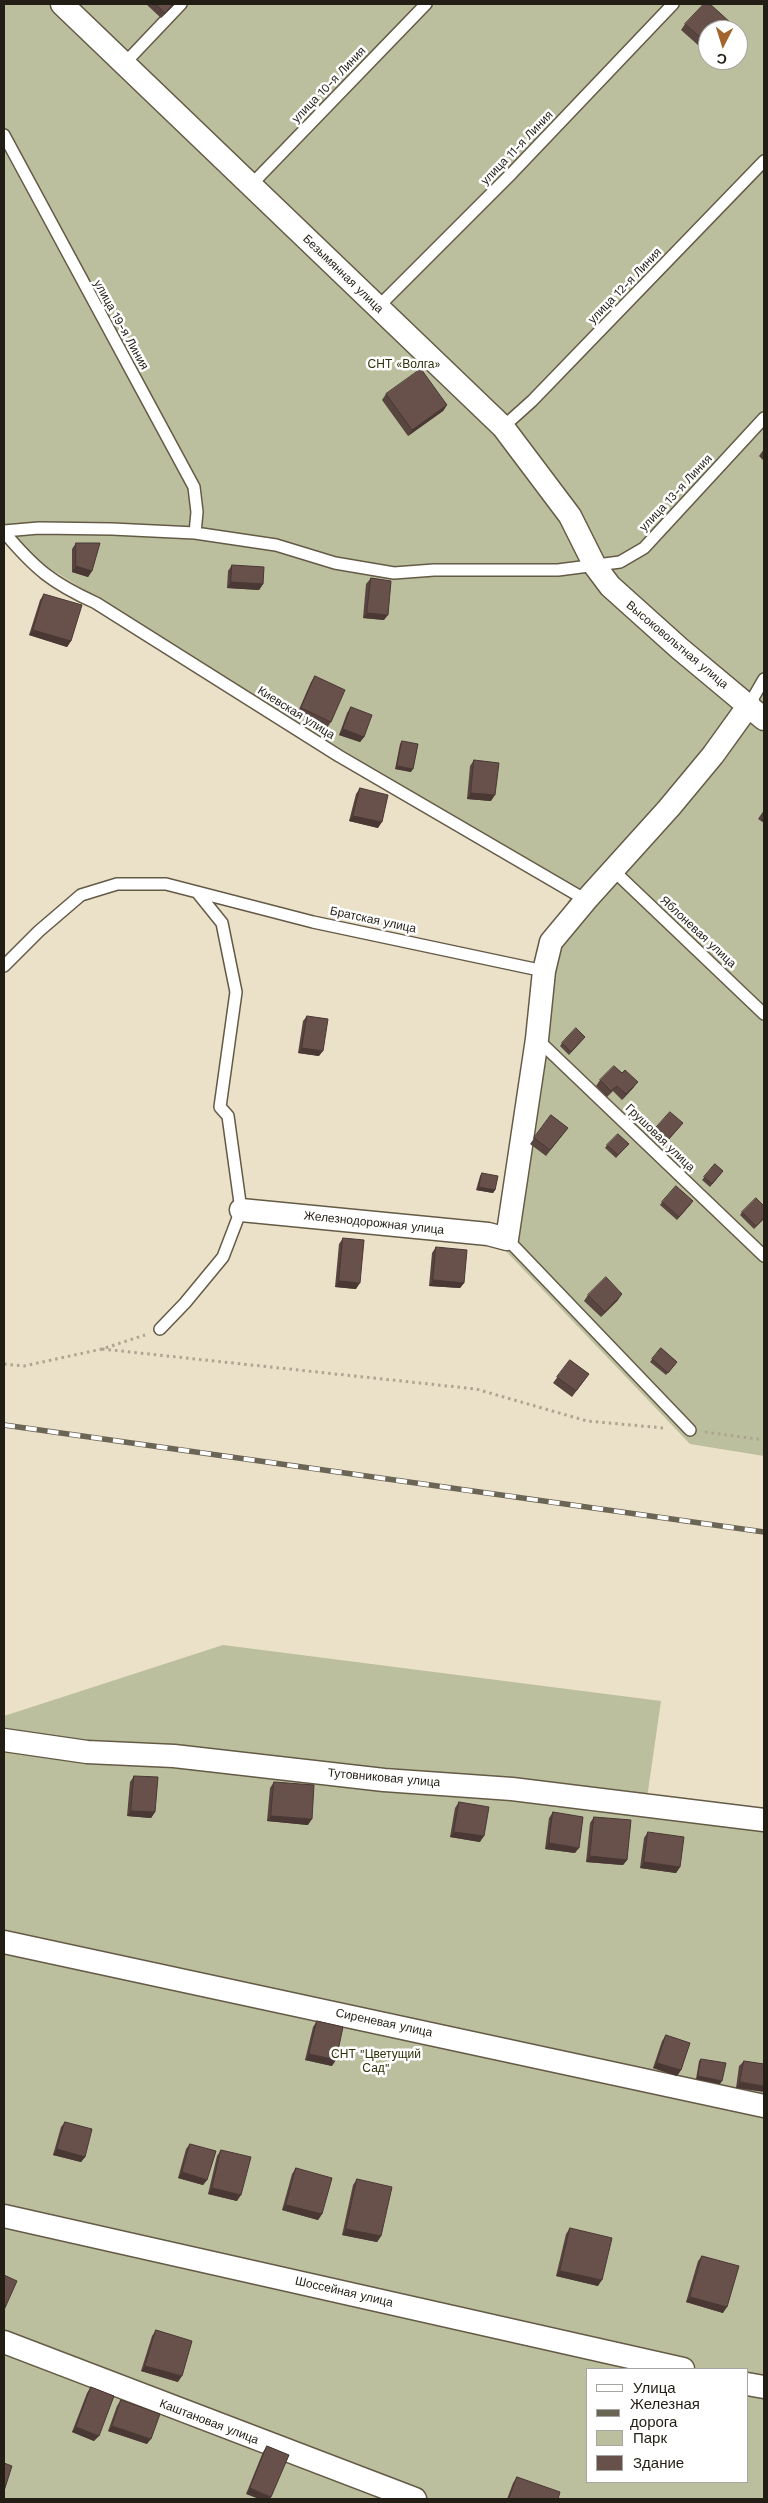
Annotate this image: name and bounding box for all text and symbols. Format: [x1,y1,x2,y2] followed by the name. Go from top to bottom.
[698,20,748,70] north arrow
[289,44,369,126] street label: улица 10-я Линия
[716,51,728,67] text: С
[478,108,556,188] street label: улица 11-я Линия
[300,232,386,316] street label: Безымянная улица
[585,245,665,327] street label: улица 12-я Линия
[90,278,152,372] street label: улица 19-я Линия
[368,357,440,371] park label: СНТ «Волга»
[637,452,715,534] street label: улица 13-я Линия
[623,598,731,692] street label: Высоковольтная улица
[255,683,337,743] street label: Киевская улица
[657,893,739,971] street label: Яблоневая улица
[328,904,418,936] street label: Братская улица
[622,1101,698,1175] street label: Грушовая улица
[303,1208,445,1238] street label: Железнодорожная улица
[327,1766,441,1790] street label: Тутовниковая улица
[334,2006,434,2040] street label: Сиреневая улица
[331,2047,421,2075] park label: СНТ "Цветущий Сад"
[294,2274,394,2310] street label: Шоссейная улица
[586,2368,748,2483] legend
[633,2379,676,2397] text: Улица
[630,2395,700,2431] text: Железная дорога
[157,2396,261,2448] street label: Каштановая улица
[633,2429,667,2447] text: Парк
[633,2454,684,2472] text: Здание

